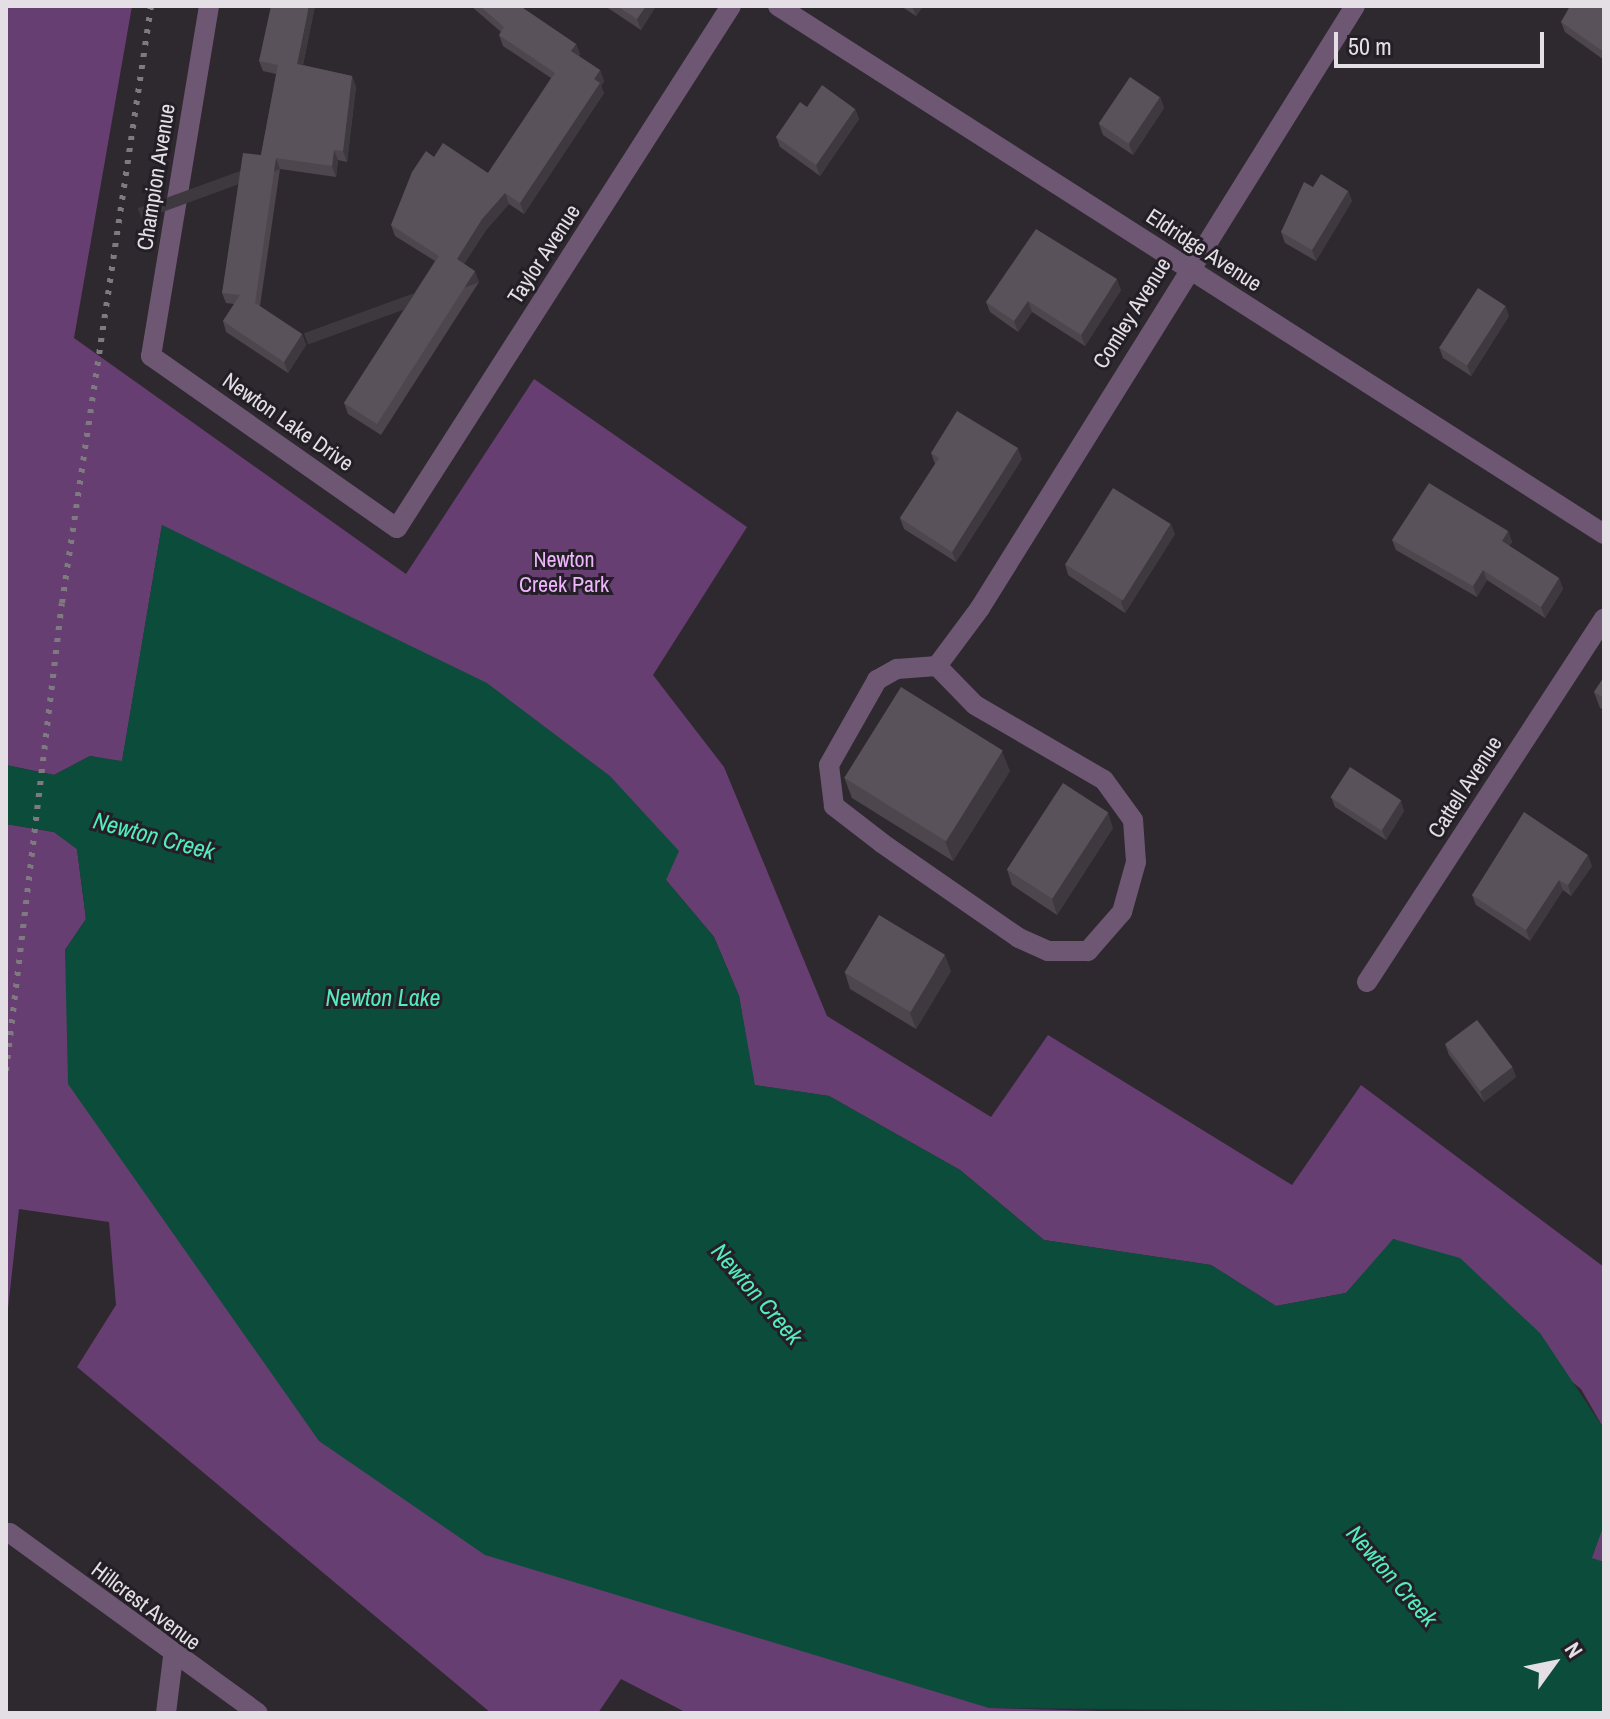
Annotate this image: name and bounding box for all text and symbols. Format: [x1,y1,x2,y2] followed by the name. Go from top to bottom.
[1338,16,1548,66] scale bar
[1348,30,1392,62] text: 50 m
[131,101,181,253] street label: Champion Avenue
[502,199,586,309] street label: Taylor Avenue
[1141,203,1267,297] street label: Eldridge Avenue
[1087,252,1177,374] street label: Comley Avenue
[218,367,358,477] street label: Newton Lake Drive
[519,546,609,598] park label: Newton Creek Park
[1422,731,1508,843] street label: Cattell Avenue
[90,806,218,866] water label: Newton Creek
[326,984,440,1012] water label: Newton Lake
[705,1238,809,1350] water label: Newton Creek
[1340,1520,1444,1632] water label: Newton Creek
[86,1556,206,1656] street label: Hillcrest Avenue
[1514,1623,1594,1703] north arrow
[1558,1636,1590,1664] text: N

